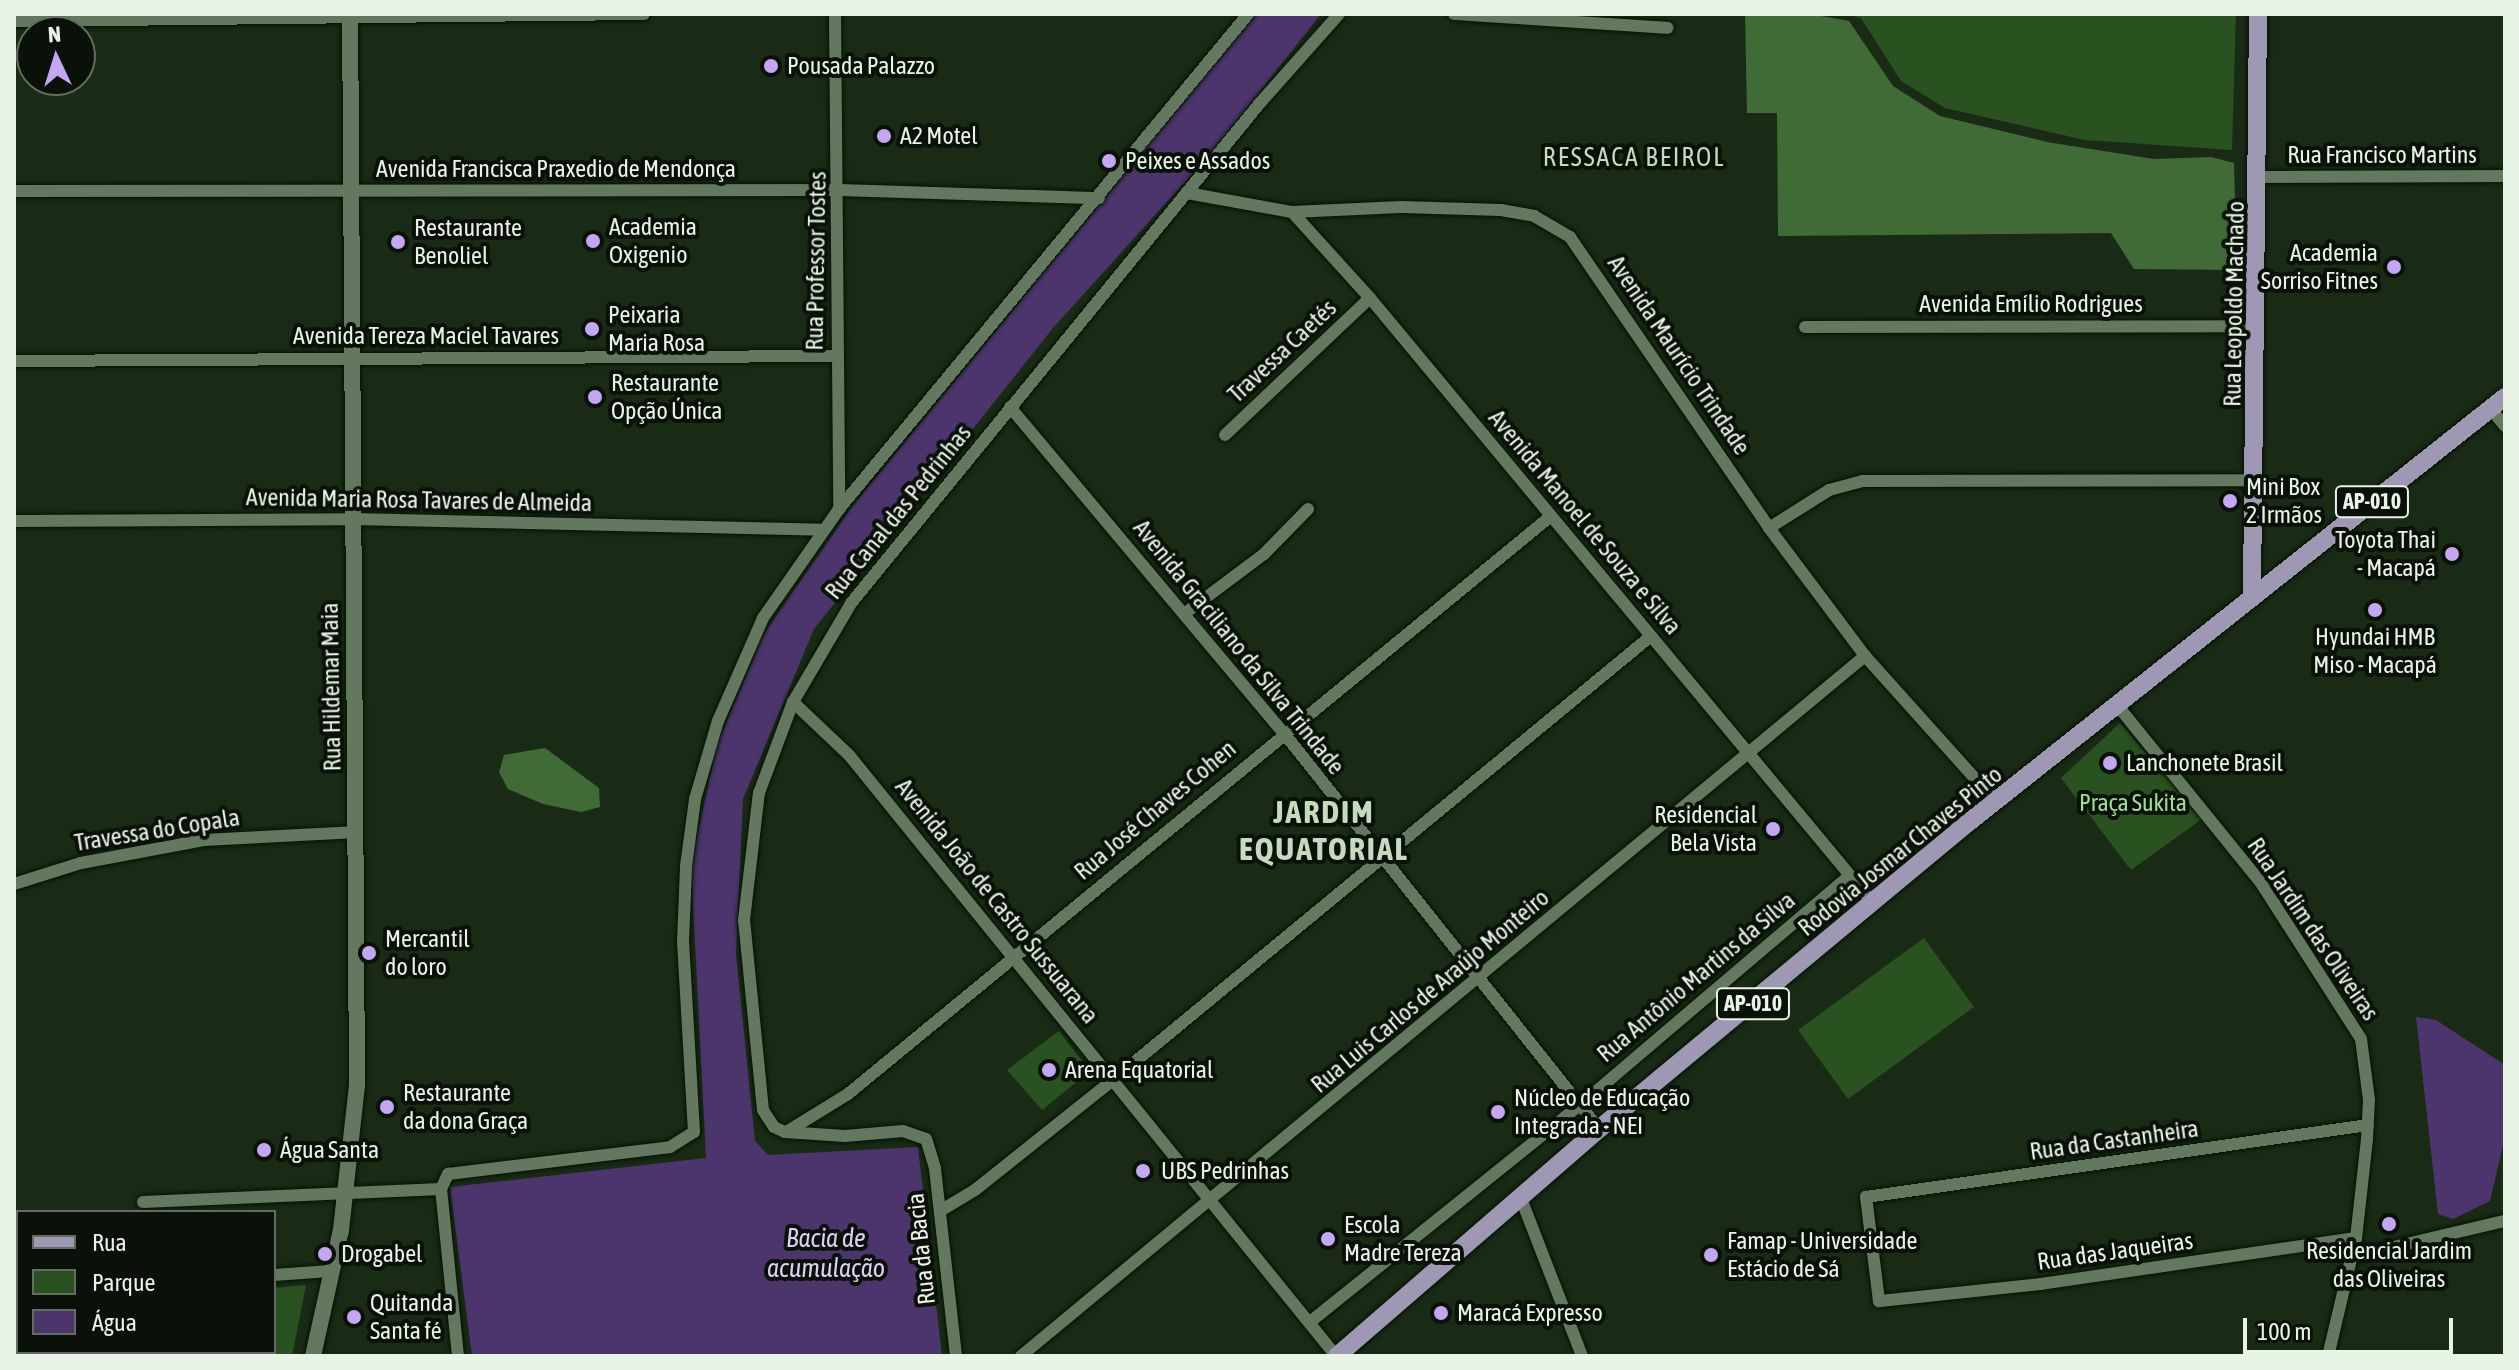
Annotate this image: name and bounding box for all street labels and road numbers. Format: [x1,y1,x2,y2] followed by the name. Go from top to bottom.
[2287,141,2477,169] street label: Rua Francisco Martins
[376,155,736,183] street label: Avenida Francisca Praxedio de Mendonça
[800,171,832,351] street label: Rua Professor Tostes
[2218,201,2250,407] street label: Rua Leopoldo Machado
[1602,250,1756,460] street label: Avenida Maurício Trindade
[1919,290,2143,318] street label: Avenida Emílio Rodrigues
[1222,294,1342,408] street label: Travessa Caetés
[293,322,559,350] street label: Avenida Tereza Maciel Tavares
[1483,404,1687,640] street label: Avenida Manoel de Souza e Silva
[819,419,977,605] street label: Rua Canal das Pedrinhas
[246,483,592,517] street label: Avenida Maria Rosa Tavares de Almeida
[2334,484,2410,520] road number: AP-010
[1127,514,1351,780] street label: Avenida Graciliano da Silva Trindade
[315,602,347,772] street label: Rua Hildemar Maia
[1068,734,1242,886] street label: Rua José Chaves Cohen
[1792,760,2008,942] street label: Rodovia Josmar Chaves Pinto
[889,773,1105,1029] street label: Avenida João de Castro Sussuarana
[72,803,242,857] street label: Travessa do Copala
[2241,832,2385,1026] street label: Rua Jardim das Oliveiras
[1305,883,1555,1099] street label: Rua Luis Carlos de Araújo Monteiro
[1591,886,1801,1068] street label: Rua Antônio Martins da Silva
[1715,986,1791,1022] road number: AP-010
[2028,1114,2200,1166] street label: Rua da Castanheira
[901,1192,941,1306] street label: Rua da Bacia
[2035,1226,2195,1276] street label: Rua das Jaqueiras

